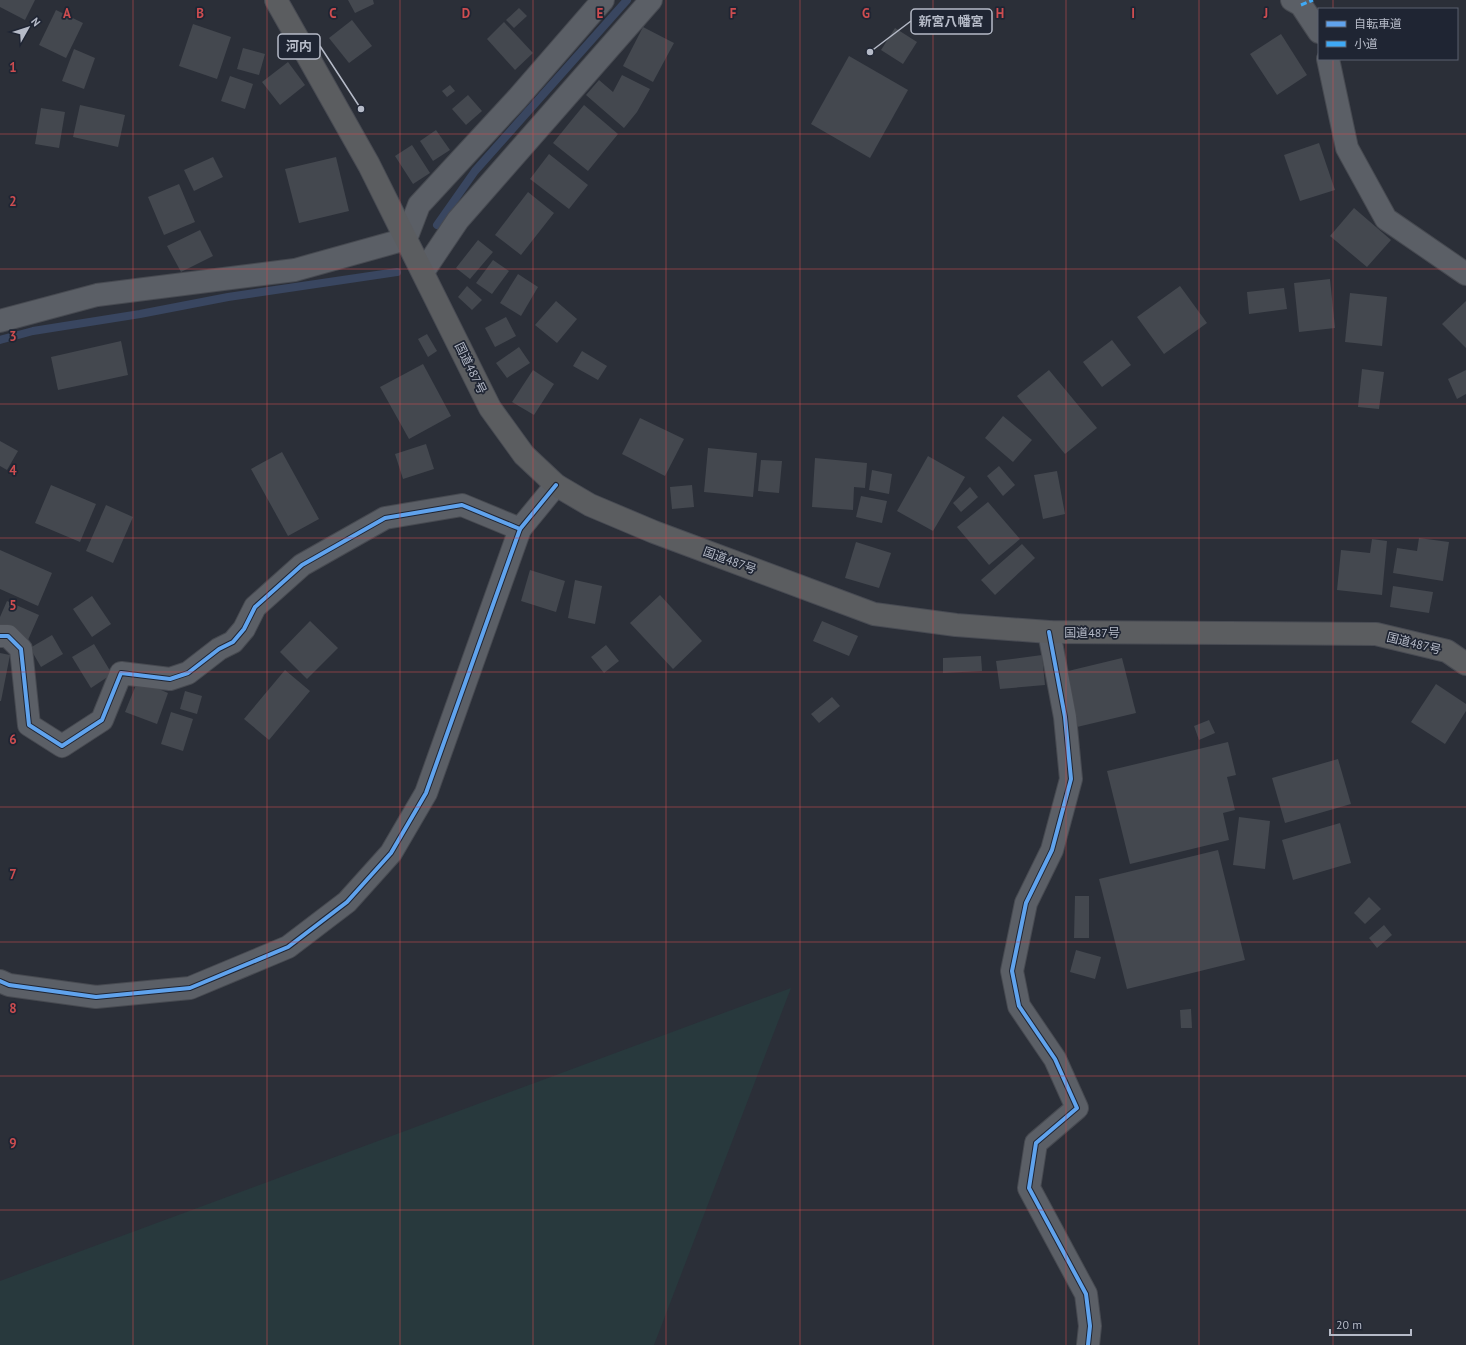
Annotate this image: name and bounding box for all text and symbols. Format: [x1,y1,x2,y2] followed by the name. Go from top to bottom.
[63,5,71,22] text: A
[196,5,204,22] text: B
[329,5,337,22] text: C
[462,5,470,22] text: D
[597,5,604,22] text: E
[730,5,737,22] text: F
[862,5,870,22] text: G
[996,5,1004,22] text: H
[1131,5,1135,22] text: I
[1263,5,1268,22] text: J
[8,8,48,48] north arrow
[1318,8,1458,60] legend
[911,9,992,34] callout: 新宮八幡宮
[918,13,984,30] text: 新宮八幡宮
[28,14,43,29] text: N
[1354,16,1402,31] text: 自転車道
[278,34,320,59] callout: 河内
[1354,36,1378,51] text: 小道
[286,38,312,55] text: 河内
[9,59,17,76] text: 1
[9,193,17,210] text: 2
[9,328,17,345] text: 3
[452,340,490,396] street label: 国道487号
[9,462,17,479] text: 4
[701,543,759,577] street label: 国道487号
[9,597,17,614] text: 5
[1064,625,1120,640] street label: 国道487号
[1385,629,1443,657] street label: 国道487号
[9,731,17,748] text: 6
[9,866,17,883] text: 7
[9,1000,17,1017] text: 8
[9,1135,17,1152] text: 9
[1330,1311,1411,1337] scale bar
[1336,1317,1362,1332] text: 20 m

